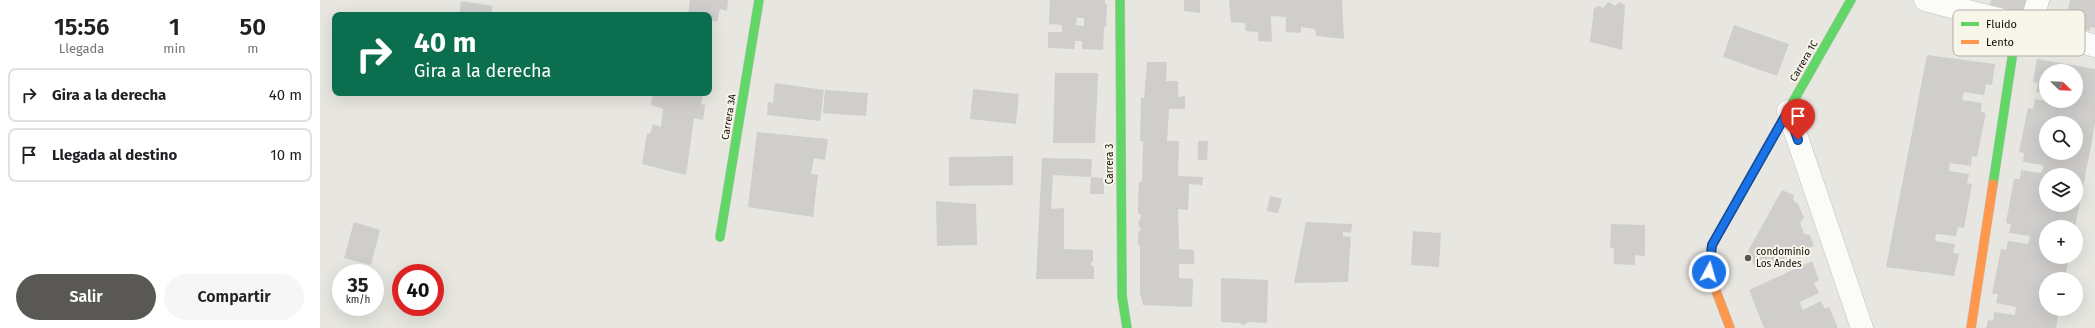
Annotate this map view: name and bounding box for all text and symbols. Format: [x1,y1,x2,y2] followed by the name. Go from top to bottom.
[1953,10,2085,56] legend
[54,13,109,41] text: 15:56
[169,13,180,41] text: 1
[240,13,266,41] text: 50
[1986,18,2017,31] text: Fluido
[414,26,477,59] text: 40 m
[348,28,400,80] icon: right
[1986,36,2014,49] text: Lento
[1787,38,1821,84] street label: Carrera 1C
[59,41,104,56] text: Llegada
[163,41,186,56] text: min
[247,41,258,56] text: m
[414,60,551,82] text: Gira a la derecha
[2039,64,2083,108] north arrow
[2039,64,2083,316] map controls
[18,84,40,106] icon: right
[52,86,166,104] text: Gira a la derecha
[269,86,302,104] text: 40 m
[719,93,739,141] street label: Carrera 3A
[1781,99,1815,140] pin
[1787,105,1809,127] icon: arrive
[2039,116,2083,160] button: search
[18,144,40,166] icon: arrive
[1104,144,1116,184] street label: Carrera 3
[52,146,177,164] text: Llegada al destino
[270,146,302,164] text: 10 m
[2039,168,2083,212] button: layers
[2039,220,2083,264] button: +
[1756,246,1810,270] place label: condominio Los Andes
[1688,251,1730,293] position arrow
[1743,253,1753,263] marker: condominio Los Andes
[392,264,444,316] speed limit sign: 40
[2039,272,2083,316] button: −
[347,273,369,297] text: 35
[16,274,156,320] button: Salir
[164,274,304,320] button: Compartir
[346,294,370,306] text: km/h

